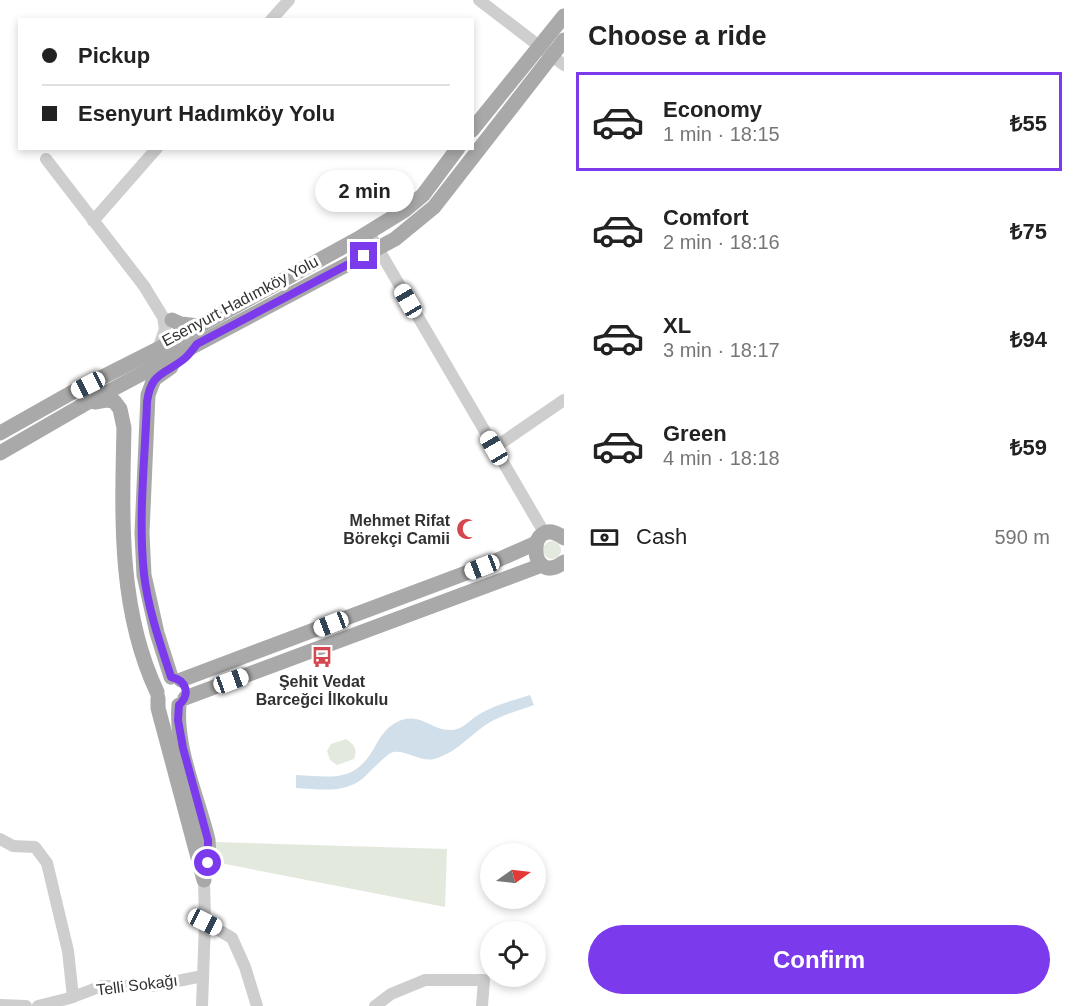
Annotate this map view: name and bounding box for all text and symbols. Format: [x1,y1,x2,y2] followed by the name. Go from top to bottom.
[588,21,767,51] text: Choose a ride
[78,43,150,68] text: Pickup
[591,95,645,149] icon: car
[663,97,762,122] text: Economy
[78,101,335,126] text: Esenyurt Hadımköy Yolu
[1010,111,1047,136] text: ₺55
[663,123,780,145] text: 1 min · 18:15
[314,169,413,211] callout: 2 min
[338,180,391,202] text: 2 min
[591,203,645,257] icon: car
[663,205,749,230] text: Comfort
[1010,219,1047,244] text: ₺75
[663,231,780,253] text: 2 min · 18:16
[350,242,377,269] route end
[159,253,321,349] street label: Esenyurt Hadımköy Yolu
[391,281,425,321] car
[591,311,645,365] icon: car
[663,313,691,338] text: XL
[1010,327,1047,352] text: ₺94
[663,339,780,361] text: 3 min · 18:17
[68,369,108,401] car
[591,419,645,473] icon: car
[663,421,727,446] text: Green
[477,428,511,468] car
[1010,435,1047,460] text: ₺59
[663,447,780,469] text: 4 min · 18:18
[343,512,451,547] place label: Mehmet Rifat Börekçi Camii
[455,517,479,541] mosque icon: Mehmet Rifat Börekçi Camii
[588,521,621,554] icon: cash
[636,524,687,549] text: Cash
[994,526,1050,548] text: 590 m
[462,552,502,582] car
[311,609,351,639] car
[310,645,334,669] bus stop icon: Şehit Vedat Barceğci İlkokulu
[211,666,251,696] car
[256,673,388,708] place label: Şehit Vedat Barceğci İlkokulu
[480,843,546,909] north arrow
[480,843,546,987] map controls
[194,849,221,876] route start
[185,906,225,938] car
[480,921,546,987] button: locate
[588,925,1050,994] button: Confirm
[95,972,179,998] street label: Telli Sokağı

